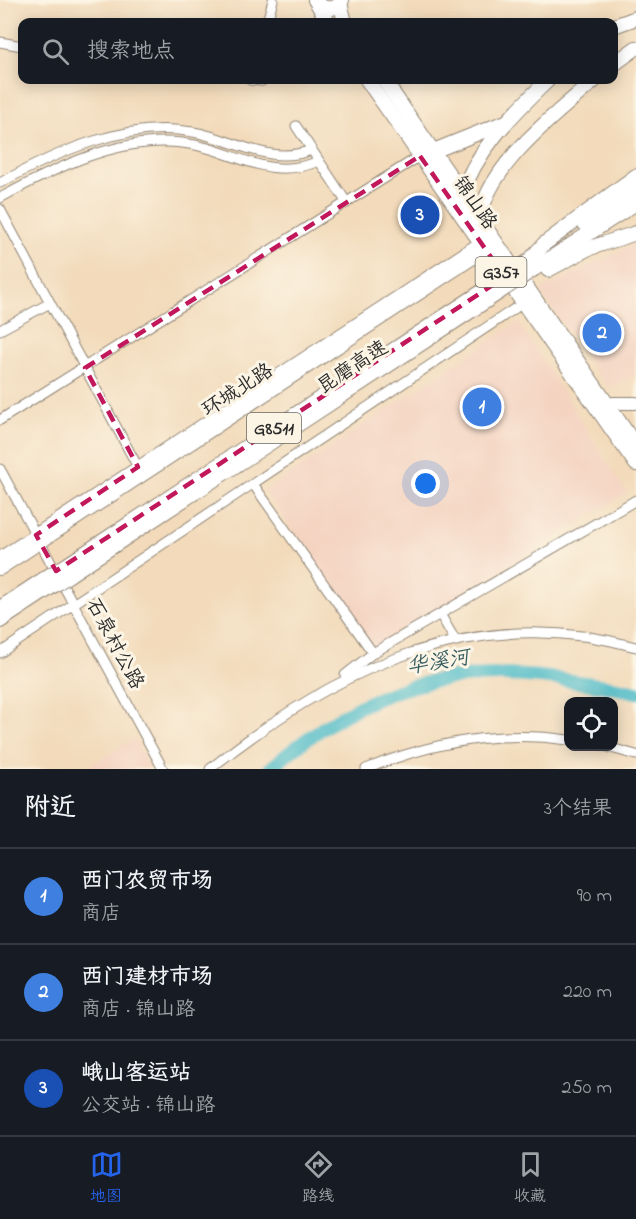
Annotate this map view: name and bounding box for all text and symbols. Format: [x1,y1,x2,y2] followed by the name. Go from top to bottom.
[18,18,618,84] search box
[39,35,72,68] icon: search
[87,36,175,68] text: 搜索地点
[445,171,504,237] street label: 锦山路
[400,192,440,238] pin: 3
[476,257,526,287] road number: G357
[582,310,622,356] pin: 2
[312,334,395,402] street label: 昆磨高速
[197,357,281,425] street label: 环城北路
[462,384,502,430] pin: 1
[247,413,301,443] road number: G8511
[411,469,440,498] your location
[78,593,151,696] street label: 石泉村公路
[405,643,475,683] water label: 华溪河
[564,697,618,751] map controls
[564,697,618,751] button: locate
[24,790,76,828] text: 附近
[544,795,612,824] text: 3个结果
[81,866,213,898] text: 西门农贸市场
[40,882,47,911] text: 1
[577,882,612,911] text: 90 m
[81,900,121,929] text: 商店
[81,962,213,994] text: 西门建材市场
[39,978,48,1007] text: 2
[563,978,612,1007] text: 220 m
[81,996,195,1025] text: 商店 · 锦山路
[81,1058,191,1090] text: 峨山客运站
[39,1074,48,1103] text: 3
[561,1074,612,1103] text: 250 m
[81,1092,215,1121] text: 公交站 · 锦山路
[90,1148,123,1209] tab: 地图
[302,1148,335,1209] tab: 路线
[514,1148,547,1209] tab: 收藏

